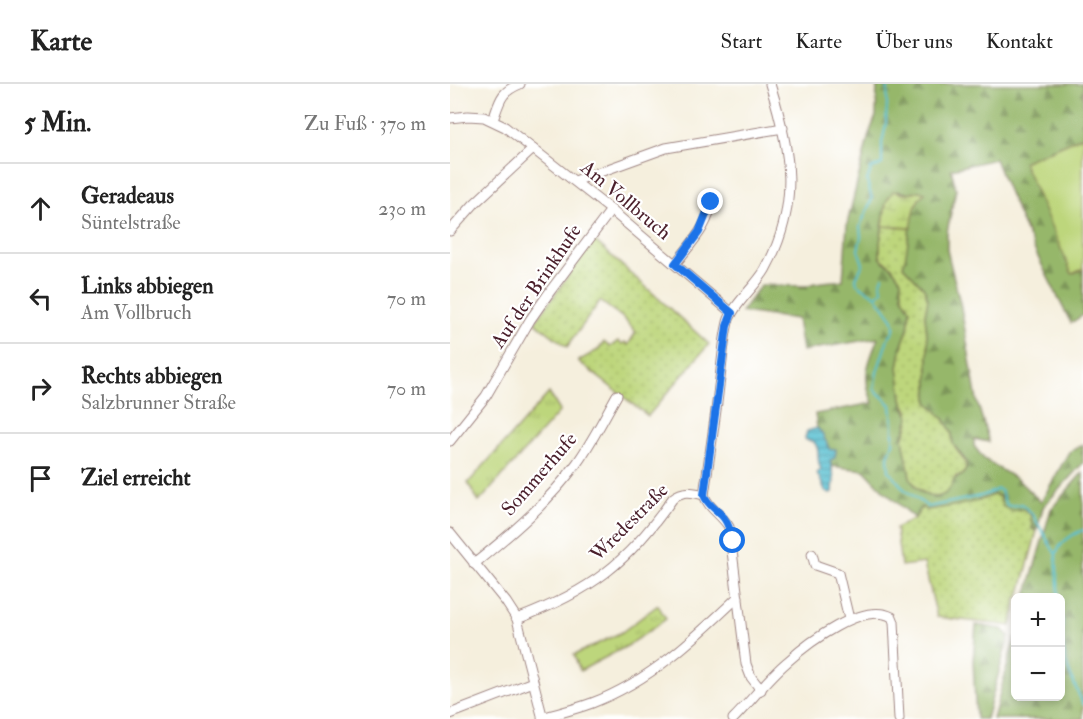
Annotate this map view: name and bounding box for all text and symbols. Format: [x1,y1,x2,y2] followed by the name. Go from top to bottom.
[30,24,92,59] text: Karte
[720,28,762,55] text: Start
[795,28,842,55] text: Karte
[875,28,953,55] text: Über uns
[986,28,1053,55] text: Kontakt
[24,107,91,139] text: 5 Min.
[304,111,426,136] text: Zu Fuß · 370 m
[575,154,677,245] street label: Am Vollbruch
[81,182,174,210] text: Geradeaus
[697,188,723,214] route end
[24,192,57,225] icon: ahead
[378,196,426,221] text: 230 m
[81,210,181,235] text: Süntelstraße
[485,219,587,354] street label: Auf der Brinkhufe
[81,272,214,300] text: Links abbiegen
[24,282,57,315] icon: left
[387,286,426,311] text: 70 m
[81,300,192,325] text: Am Vollbruch
[81,362,222,390] text: Rechts abbiegen
[24,372,57,405] icon: right
[387,376,426,401] text: 70 m
[81,390,236,415] text: Salzbrunner Straße
[496,427,582,521] street label: Sommerhufe
[24,462,57,495] icon: arrive
[81,464,191,492] text: Ziel erreicht
[584,478,673,567] street label: Wredestraße
[719,527,745,553] route start
[1011,593,1065,701] map controls
[1011,593,1065,647] button: +
[1011,647,1065,701] button: −

